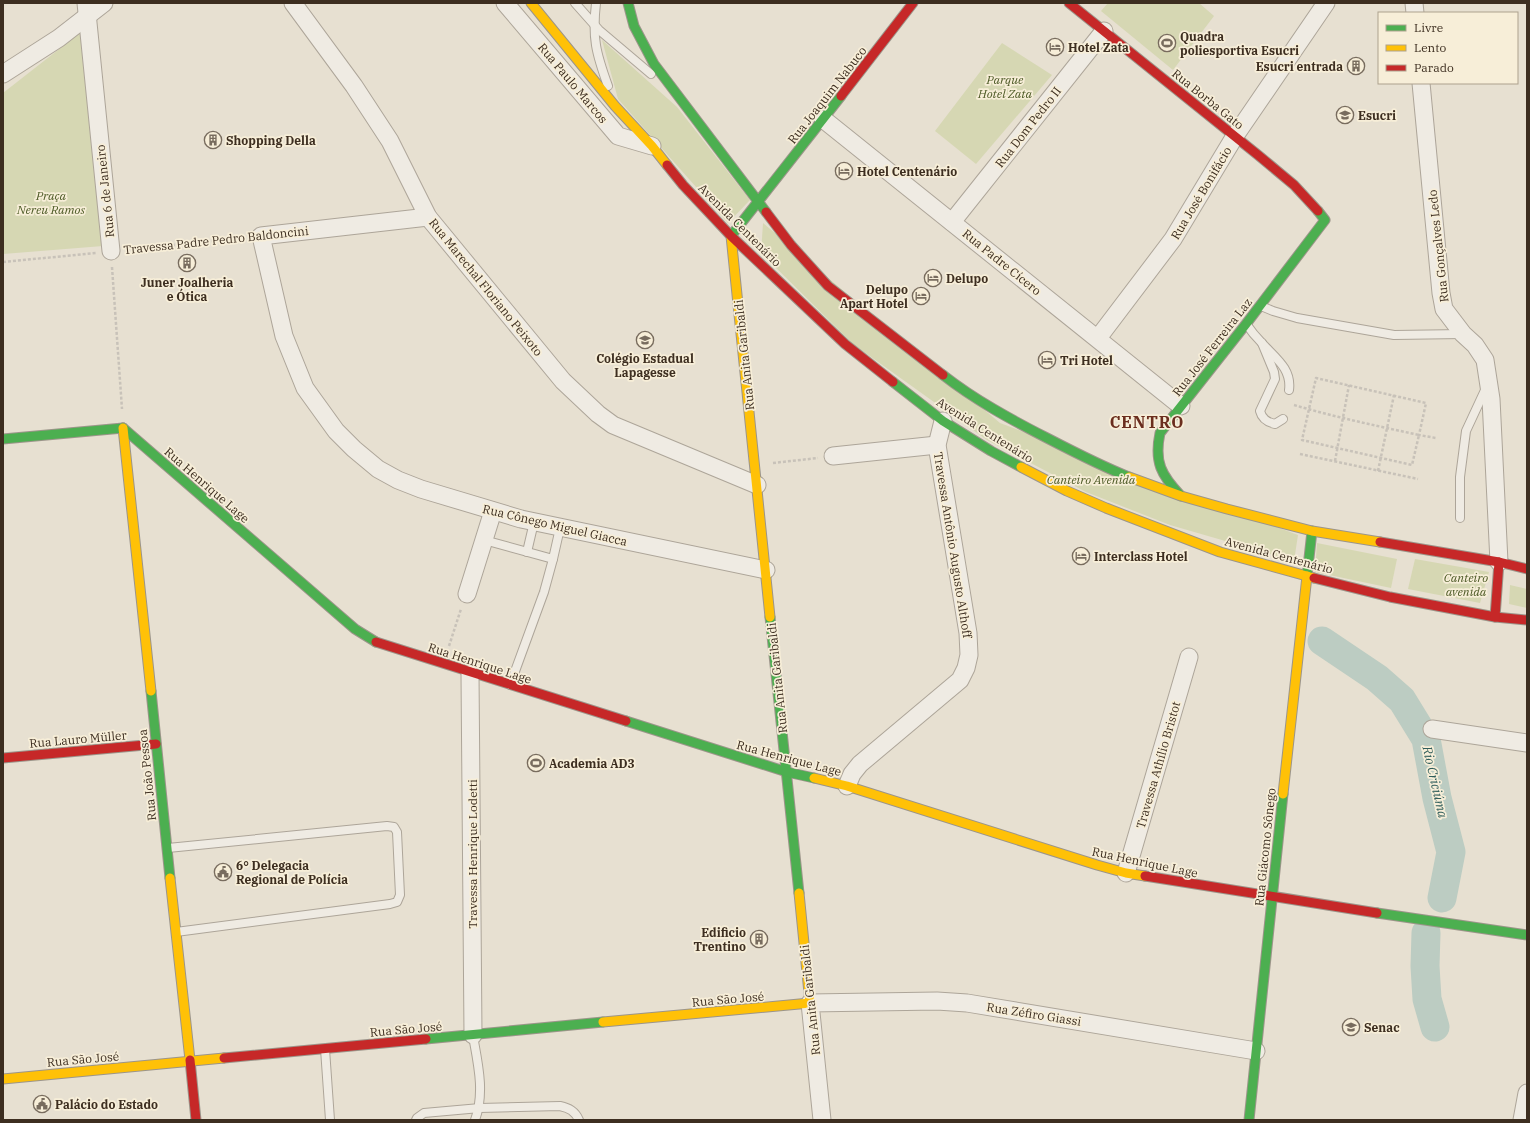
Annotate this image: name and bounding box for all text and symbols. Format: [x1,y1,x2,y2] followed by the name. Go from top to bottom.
[1378,12,1518,84] legend
[1414,20,1443,35] text: Livre
[1180,29,1299,58] place label: Quadra poliesportiva Esucri
[1157,33,1177,53] sports icon: Quadra poliesportiva Esucri
[1045,37,1065,57] hotel icon: Hotel Zata
[535,40,611,126] street label: Rua Paulo Marcos
[1068,40,1129,55] place label: Hotel Zata
[1414,40,1446,55] text: Lento
[784,43,870,147] street label: Rua Joaquim Nabuco
[1346,56,1366,76] building icon: Esucri entrada
[1256,59,1343,74] place label: Esucri entrada
[1414,60,1454,75] text: Parado
[1169,66,1247,133] street label: Rua Borba Gato
[977,72,1032,101] park label: Parque Hotel Zata
[992,84,1064,170] street label: Rua Dom Pedro II
[1335,105,1355,125] school or university icon: Esucri
[1358,108,1396,123] place label: Esucri
[203,130,223,150] building icon: Shopping Della
[226,133,316,148] place label: Shopping Della
[93,144,117,238] street label: Rua 6 de Janeiro
[1167,144,1235,242] street label: Rua José Bonifácio
[834,161,854,181] hotel icon: Hotel Centenário
[857,164,957,179] place label: Hotel Centenário
[695,180,785,270] street label: Avenida Centenário
[16,188,86,217] park label: Praça Nereu Ramos
[1425,189,1451,303] street label: Rua Gonçalves Ledo
[426,215,546,359] street label: Rua Marechal Floriano Peixoto
[123,223,310,257] street label: Travessa Padre Pedro Baldoncini
[960,226,1044,298] street label: Rua Padre Cícero
[177,253,197,273] building icon: Juner Joalheria e Ótica
[923,268,943,288] hotel icon: Delupo
[946,271,988,286] place label: Delupo
[141,275,233,304] place label: Juner Joalheria e Ótica
[840,282,908,311] place label: Delupo Apart Hotel
[911,286,931,306] hotel icon: Delupo Apart Hotel
[1169,295,1255,399] street label: Rua José Ferreira Laz
[731,299,757,411] street label: Rua Anita Garibaldi
[635,330,655,350] school or university icon: Colégio Estadual Lapagesse
[1037,350,1057,370] hotel icon: Tri Hotel
[596,351,694,380] place label: Colégio Estadual Lapagesse
[1060,353,1113,368] place label: Tri Hotel
[934,394,1036,466] street label: Avenida Centenário
[1110,412,1184,432] district label: CENTRO
[161,444,253,526] street label: Rua Henrique Lage
[931,451,975,640] street label: Travessa Antônio Augusto Althoff
[1047,472,1136,487] park label: Canteiro Avenida
[481,501,629,549] street label: Rua Cônego Miguel Giacca
[1223,533,1335,577] street label: Avenida Centenário
[1071,546,1091,566] hotel icon: Interclass Hotel
[1094,549,1188,564] place label: Interclass Hotel
[1444,570,1488,599] park label: Canteiro avenida
[764,622,790,734] street label: Rua Anita Garibaldi
[426,639,534,687] street label: Rua Henrique Lage
[1133,700,1183,830] street label: Travessa Athílio Bristot
[29,727,128,751] street label: Rua Lauro Müller
[135,728,159,821] street label: Rua João Pessoa
[735,737,843,779] street label: Rua Henrique Lage
[1418,743,1452,820] water label: Rio Criciúma
[526,753,546,773] sports icon: Academia AD3
[549,756,635,771] place label: Academia AD3
[465,779,480,929] street label: Travessa Henrique Lodetti
[1251,787,1279,907] street label: Rua Giácomo Sônego
[1091,843,1199,881] street label: Rua Henrique Lage
[236,858,348,887] place label: 6° Delegacia Regional de Polícia
[213,862,233,882] public building icon: 6° Delegacia Regional de Polícia
[693,925,746,954] place label: Edificio Trentino
[749,929,769,949] building icon: Edificio Trentino
[797,944,823,1056] street label: Rua Anita Garibaldi
[691,988,765,1010] street label: Rua São José
[986,999,1083,1029] street label: Rua Zéfiro Giassi
[1341,1017,1361,1037] school or university icon: Senac
[369,1018,443,1040] street label: Rua São José
[1364,1020,1400,1035] place label: Senac
[46,1048,120,1070] street label: Rua São José
[32,1094,52,1114] public building icon: Palácio do Estado
[55,1097,158,1112] place label: Palácio do Estado

